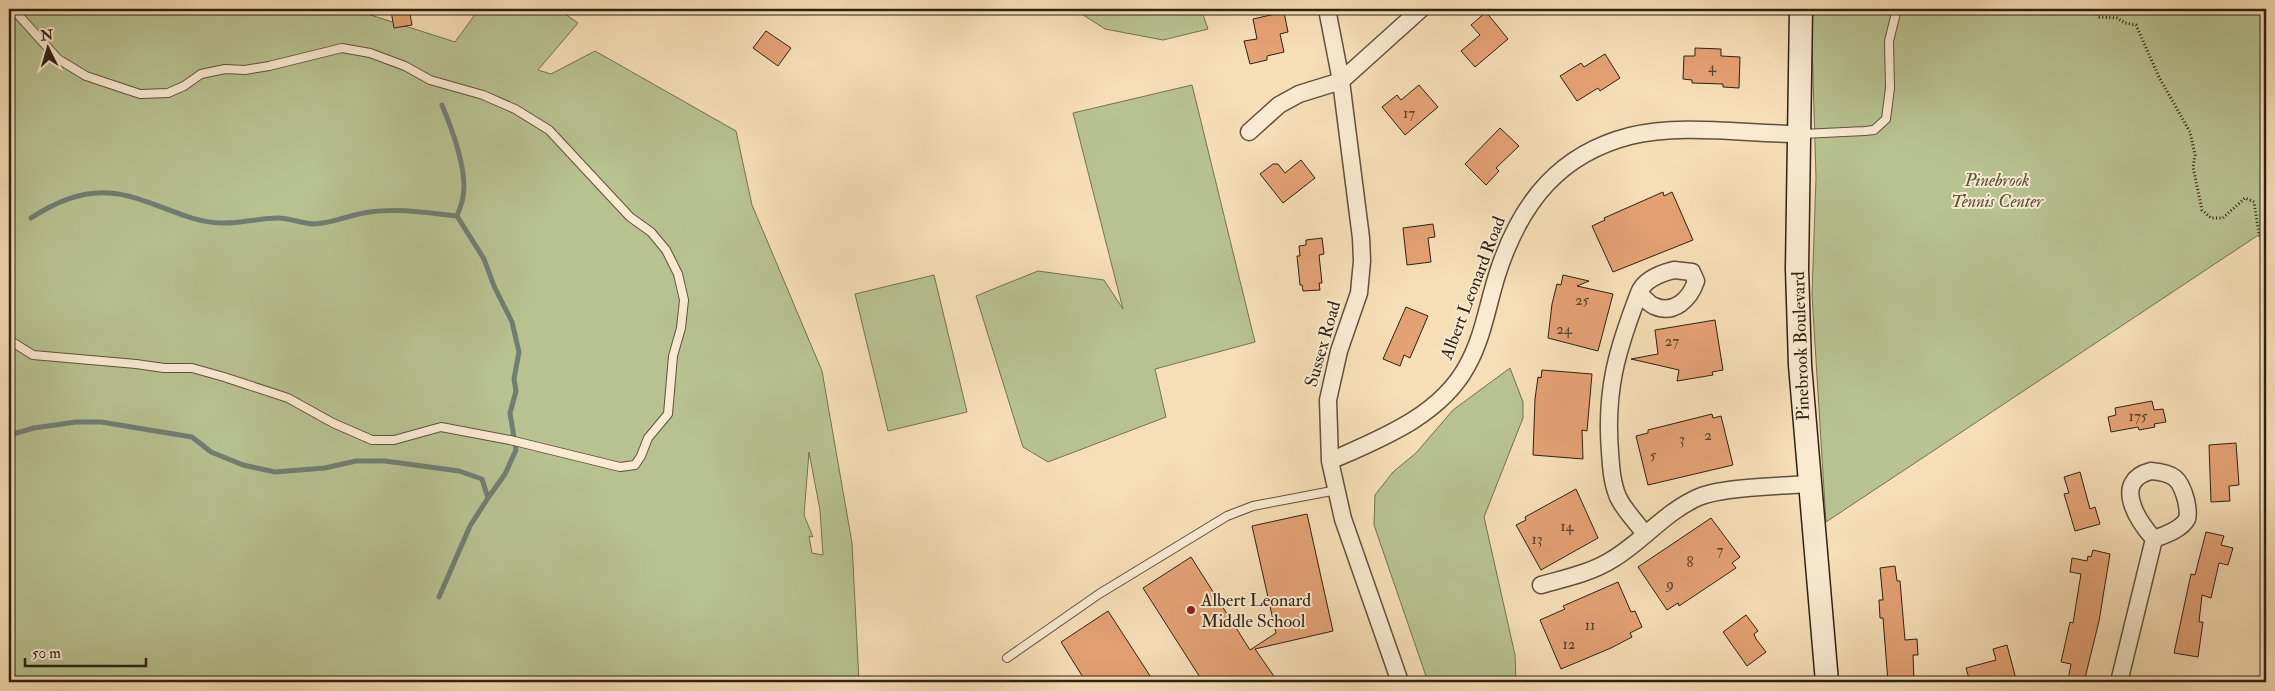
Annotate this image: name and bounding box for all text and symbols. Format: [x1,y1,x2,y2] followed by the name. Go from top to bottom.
[22,22,72,72] north arrow
[39,26,54,45] text: N
[1708,58,1717,77] house number: 4
[1403,104,1415,123] house number: 17
[1951,169,2044,213] park label: Pinebrook Tennis Center
[1435,213,1511,364] street label: Albert Leonard Road
[1787,271,1815,421] street label: Pinebrook Boulevard
[1575,291,1589,310] house number: 25
[1300,298,1346,390] street label: Sussex Road
[1556,320,1573,339] house number: 24
[1665,332,1679,351] house number: 27
[2129,407,2148,426] house number: 175
[1704,426,1712,445] house number: 2
[1679,430,1685,449] house number: 3
[1650,446,1657,465] house number: 5
[1560,517,1575,536] house number: 14
[1531,530,1543,549] house number: 13
[1717,541,1724,560] house number: 7
[1686,553,1694,572] house number: 8
[1665,575,1674,594] house number: 9
[1200,589,1311,633] place label: Albert Leonard Middle School
[1185,604,1197,616] marker: Albert Leonard Middle School
[1585,616,1595,635] house number: 11
[1563,635,1576,654] house number: 12
[25,636,146,668] scale bar
[32,644,61,663] text: 50 m

